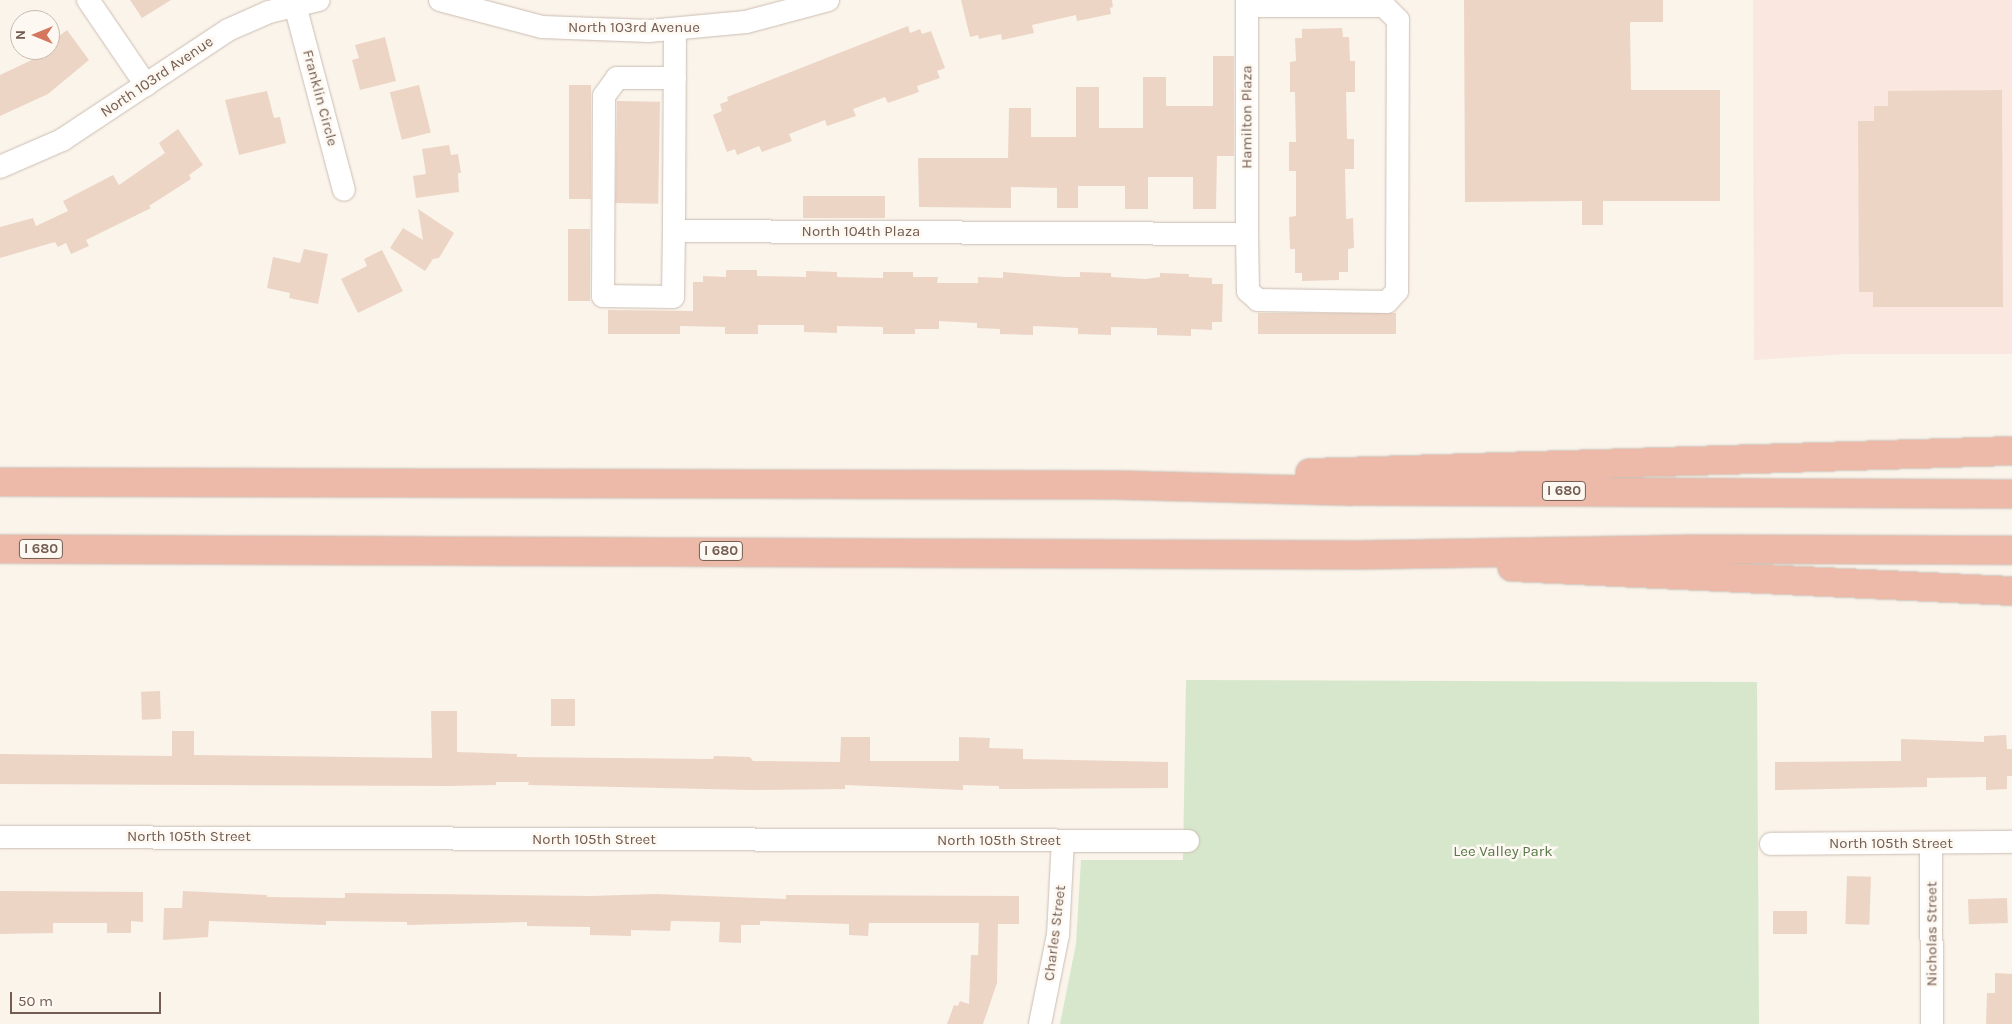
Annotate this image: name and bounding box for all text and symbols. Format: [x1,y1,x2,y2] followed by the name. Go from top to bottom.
[10,10,60,60] north arrow
[568,19,700,37] street label: North 103rd Avenue
[12,30,29,40] text: N
[97,33,217,121] street label: North 103rd Avenue
[298,48,342,148] street label: Franklin Circle
[1238,65,1256,169] street label: Hamilton Plaza
[802,223,920,241] street label: North 104th Plaza
[1542,480,1586,502] road number: I 680
[18,538,64,560] road number: I 680
[698,540,744,562] road number: I 680
[127,828,251,846] street label: North 105th Street
[532,831,656,849] street label: North 105th Street
[937,832,1061,850] street label: North 105th Street
[1829,835,1953,853] street label: North 105th Street
[1453,843,1553,861] park label: Lee Valley Park
[1923,882,1941,986] street label: Nicholas Street
[1040,884,1070,982] street label: Charles Street
[12,982,164,1014] scale bar
[18,992,53,1010] text: 50 m

